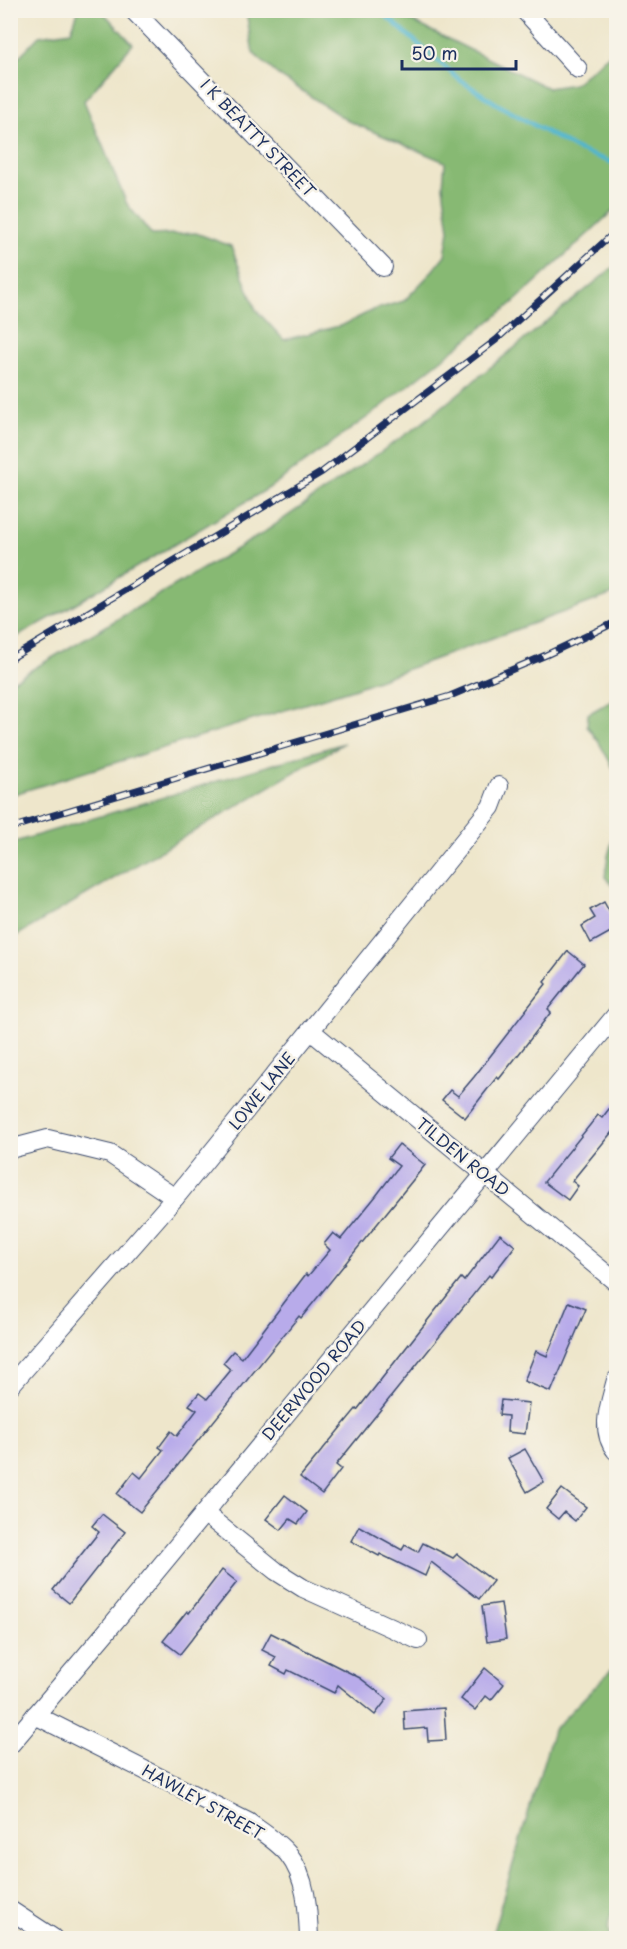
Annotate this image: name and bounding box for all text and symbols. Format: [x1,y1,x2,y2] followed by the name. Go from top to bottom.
[402,33,516,71] scale bar
[411,39,458,66] text: 50 m
[196,73,322,202] street label: I K BEATTY STREET
[222,1046,300,1134] street label: LOWE LANE
[412,1111,515,1201] street label: TILDEN ROAD
[256,1314,371,1445] street label: DEERWOOD ROAD
[138,1758,269,1845] street label: HAWLEY STREET

